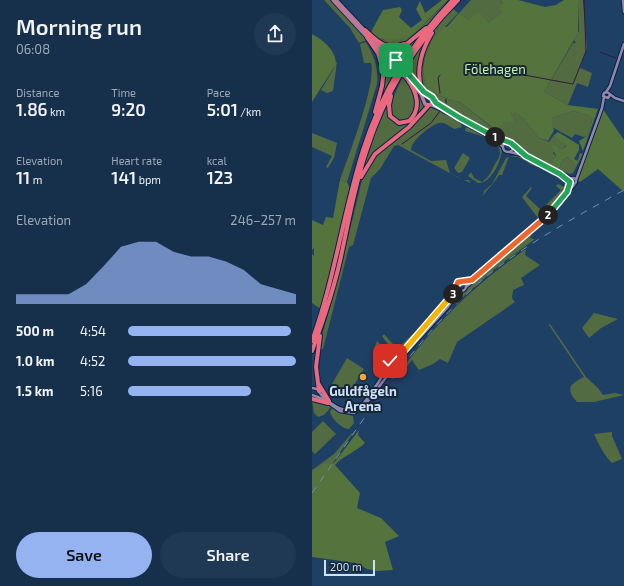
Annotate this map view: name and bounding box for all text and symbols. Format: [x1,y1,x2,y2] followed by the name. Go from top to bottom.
[16,13,142,39] text: Morning run
[254,13,296,55] button: share
[16,41,50,57] text: 06:08
[379,43,413,77] pin
[385,49,407,71] icon: arrive
[464,61,526,77] park label: Fölehagen
[16,86,59,99] text: Distance
[111,86,136,99] text: Time
[207,86,230,99] text: Pace
[16,99,48,119] text: 1.86
[111,99,146,119] text: 9:20
[207,99,238,119] text: 5:01
[48,105,65,118] text: km
[238,105,261,118] text: /km
[485,127,505,147] pin: 1
[493,130,497,143] text: 1
[16,154,63,167] text: Elevation
[111,154,162,167] text: Heart rate
[207,154,227,167] text: kcal
[16,167,30,187] text: 11
[111,167,136,187] text: 141
[207,167,233,187] text: 123
[30,173,42,186] text: m
[136,173,161,186] text: bpm
[538,205,558,225] pin: 2
[545,208,551,221] text: 2
[16,212,71,228] text: Elevation
[230,212,296,228] text: 246–257 m
[443,284,463,304] pin: 3
[450,287,456,300] text: 3
[16,323,54,339] text: 500 m
[80,323,106,339] text: 4:54
[373,344,407,378] pin
[379,350,401,372] icon: check
[16,353,55,369] text: 1.0 km
[80,353,105,369] text: 4:52
[358,372,368,382] marker: Guldfågeln Arena
[16,383,54,399] text: 1.5 km
[80,383,103,399] text: 5:16
[329,383,397,414] place label: Guldfågeln Arena
[16,532,152,578] button: Save
[160,532,296,578] button: Share
[324,558,375,577] scale bar
[330,560,362,573] text: 200 m

